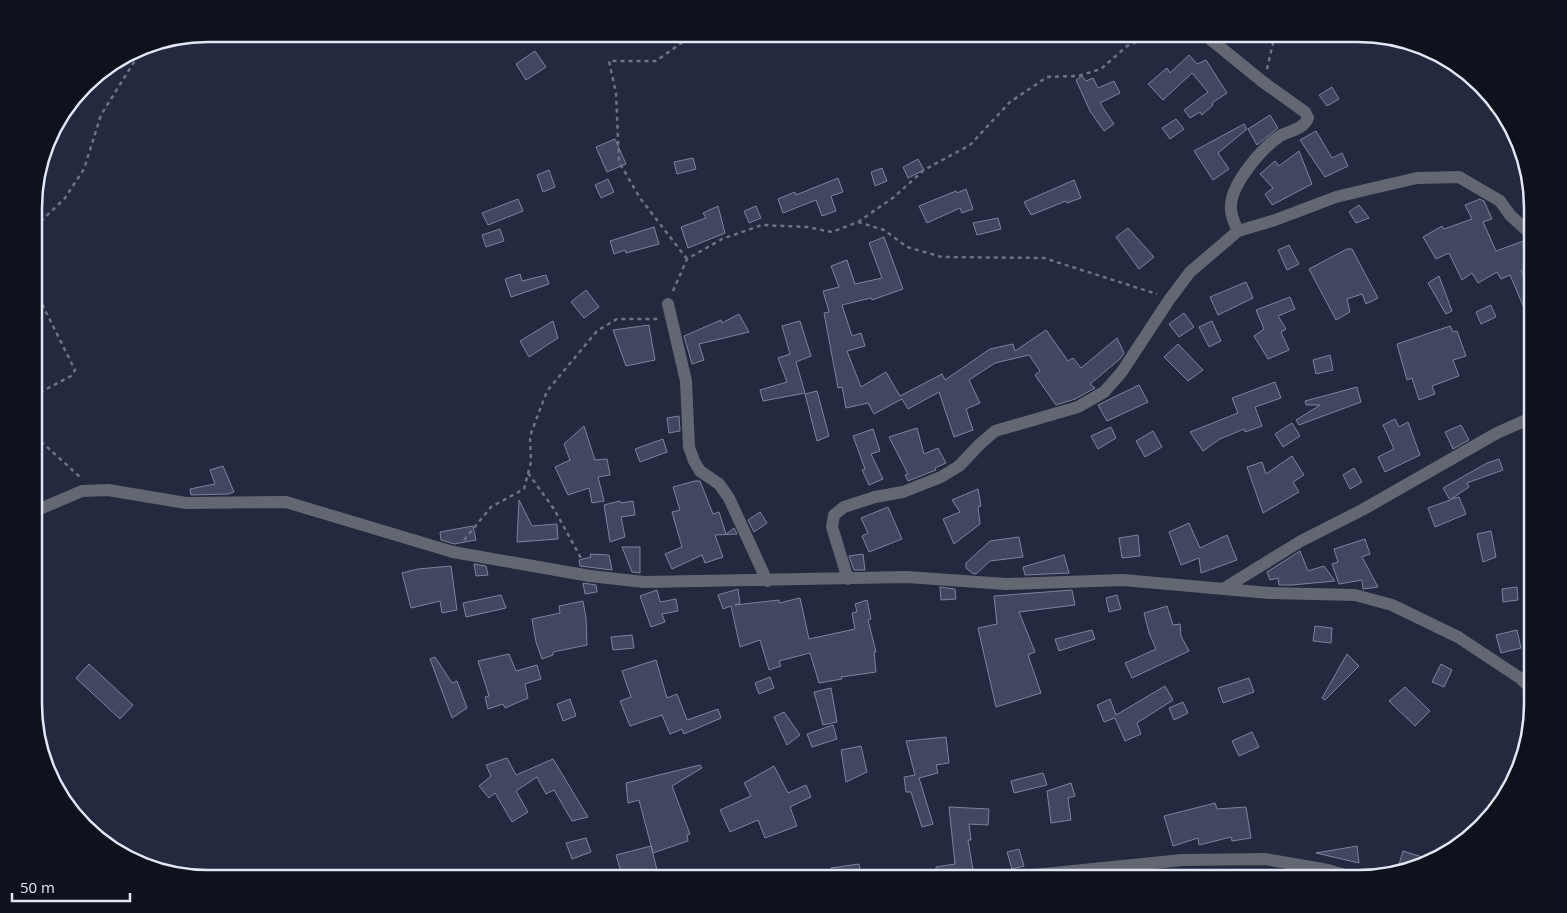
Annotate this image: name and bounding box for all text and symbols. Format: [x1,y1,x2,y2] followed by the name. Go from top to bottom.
[12,870,130,902] scale bar
[20,877,55,897] text: 50 m

